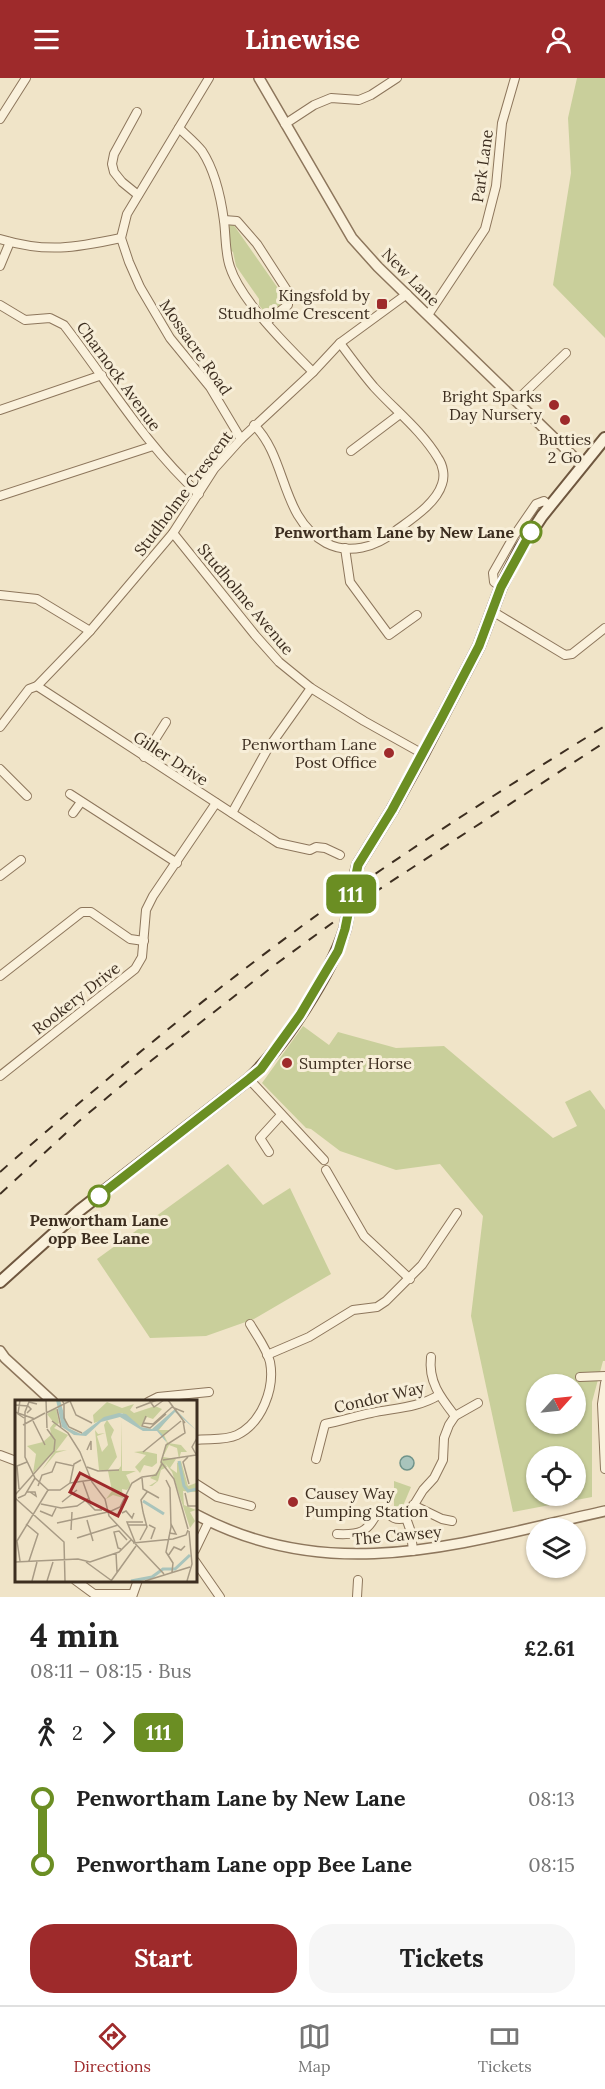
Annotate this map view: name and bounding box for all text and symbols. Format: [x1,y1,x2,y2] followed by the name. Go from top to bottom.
[245,22,360,56] text: Linewise
[30,23,63,56] icon: menu
[542,23,575,56] icon: person
[467,128,497,204] street label: Park Lane
[378,244,444,310] street label: New Lane
[218,285,371,323] place label: Kingsfold by Studholme Crescent
[156,295,237,399] street label: Mossacre Road
[375,297,389,311] marker: Kingsfold by Studholme Crescent
[73,317,166,435] street label: Charnock Avenue
[442,386,543,424] place label: Bright Sparks Day Nursery
[547,398,561,412] marker: Bright Sparks Day Nursery
[558,413,572,427] marker: Butties 2 Go
[129,426,237,560] street label: Studholme Crescent
[539,429,591,467] place label: Butties 2 Go
[520,521,542,543] marker: Penwortham Lane by New Lane
[274,522,514,542] place label: Penwortham Lane by New Lane
[194,539,299,659] street label: Studholme Avenue
[130,726,212,790] street label: Giller Drive
[242,734,377,772] place label: Penwortham Lane Post Office
[382,746,396,760] marker: Penwortham Lane Post Office
[316,874,386,914] line badge: 111
[338,881,364,908] text: 111
[28,957,124,1038] street label: Rookery Drive
[299,1053,412,1073] place label: Sumpter Horse
[280,1056,294,1070] marker: Sumpter Horse
[88,1185,110,1207] marker: Penwortham Lane opp Bee Lane
[30,1210,169,1248] place label: Penwortham Lane opp Bee Lane
[526,1374,586,1434] north arrow
[526,1374,586,1578] map controls
[332,1377,427,1417] street label: Condor Way
[15,1400,196,1582] inset map
[526,1446,586,1506] button: locate
[305,1483,429,1521] place label: Causey Way Pumping Station
[286,1495,300,1509] marker: Causey Way Pumping Station
[526,1518,586,1578] button: layers
[352,1521,443,1549] street label: The Cawsey
[30,1614,119,1656] text: 4 min
[524,1634,575,1662] text: £2.61
[30,1658,191,1683] text: 08:11 – 08:15 · Bus
[30,1716,63,1749] icon: walk
[92,1716,125,1749] icon: forward
[146,1719,171,1746] text: 111
[72,1720,83,1745] text: 2
[76,1784,406,1812] text: Penwortham Lane by New Lane
[528,1786,575,1811] text: 08:13
[76,1850,412,1878] text: Penwortham Lane opp Bee Lane
[528,1852,575,1877] text: 08:15
[30,1924,297,1993] button: Start
[309,1924,575,1993] button: Tickets
[73,2020,151,2076] tab: Directions
[298,2020,331,2076] tab: Map
[478,2020,532,2076] tab: Tickets

